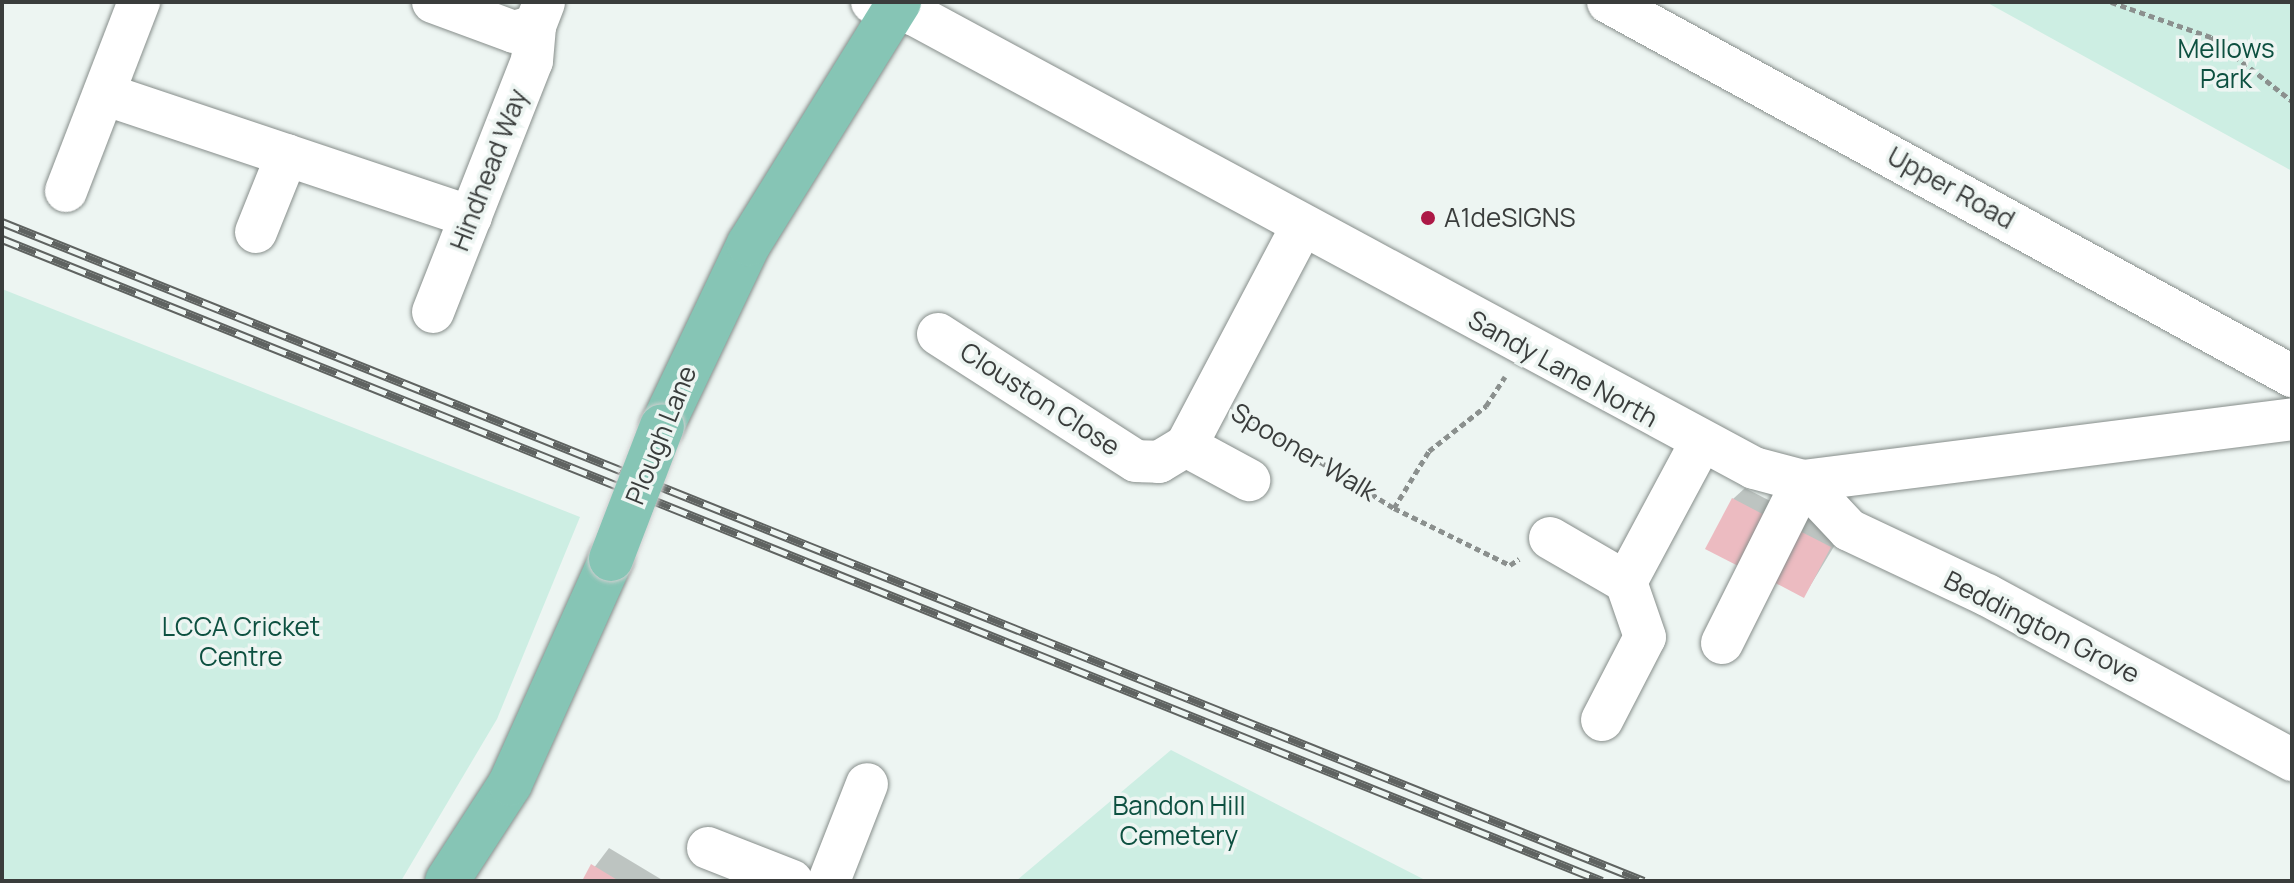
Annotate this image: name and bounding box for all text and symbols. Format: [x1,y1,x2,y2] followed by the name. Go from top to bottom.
[2177,33,2275,94] park label: Mellows Park
[444,85,534,255] street label: Hindhead Way
[1882,140,2020,236] street label: Upper Road
[1444,202,1575,234] place label: A1deSIGNS
[1419,209,1437,227] marker: A1deSIGNS
[1463,304,1663,434] street label: Sandy Lane North
[954,336,1126,462] street label: Clouston Close
[619,361,703,509] street label: Plough Lane
[1226,396,1382,508] street label: Spooner Walk
[1939,564,2145,690] street label: Beddington Grove
[162,611,320,672] park label: LCCA Cricket Centre
[1112,790,1246,852] park label: Bandon Hill Cemetery

